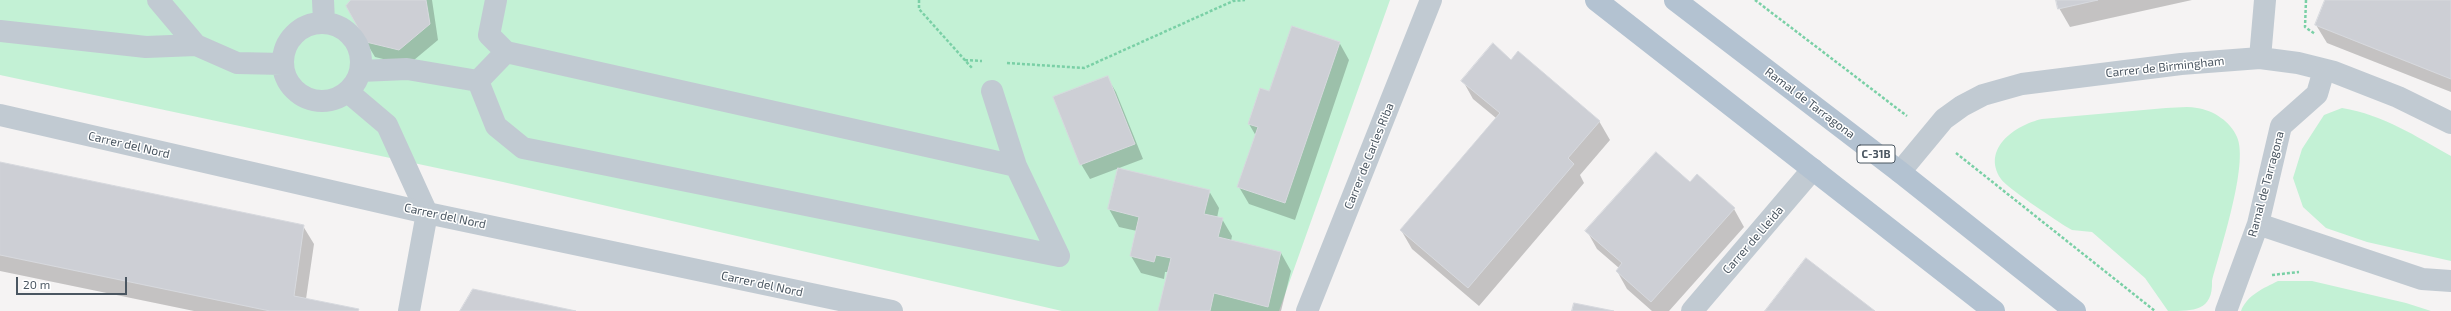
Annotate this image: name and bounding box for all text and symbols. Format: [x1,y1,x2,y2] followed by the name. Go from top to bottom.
[2105,54,2225,80] street label: Carrer de Birmingham
[1762,64,1858,142] street label: Ramal de Tarragona
[1341,101,1397,211] street label: Carrer de Carles Riba
[87,129,171,161] street label: Carrer del Nord
[2245,129,2287,239] street label: Ramal de Tarragona
[1857,145,1895,163] road number: C-31B
[403,200,487,232] street label: Carrer del Nord
[1720,203,1786,277] street label: Carrer de Lleida
[720,268,804,300] street label: Carrer del Nord
[18,269,129,295] scale bar
[23,277,50,291] text: 20 m

